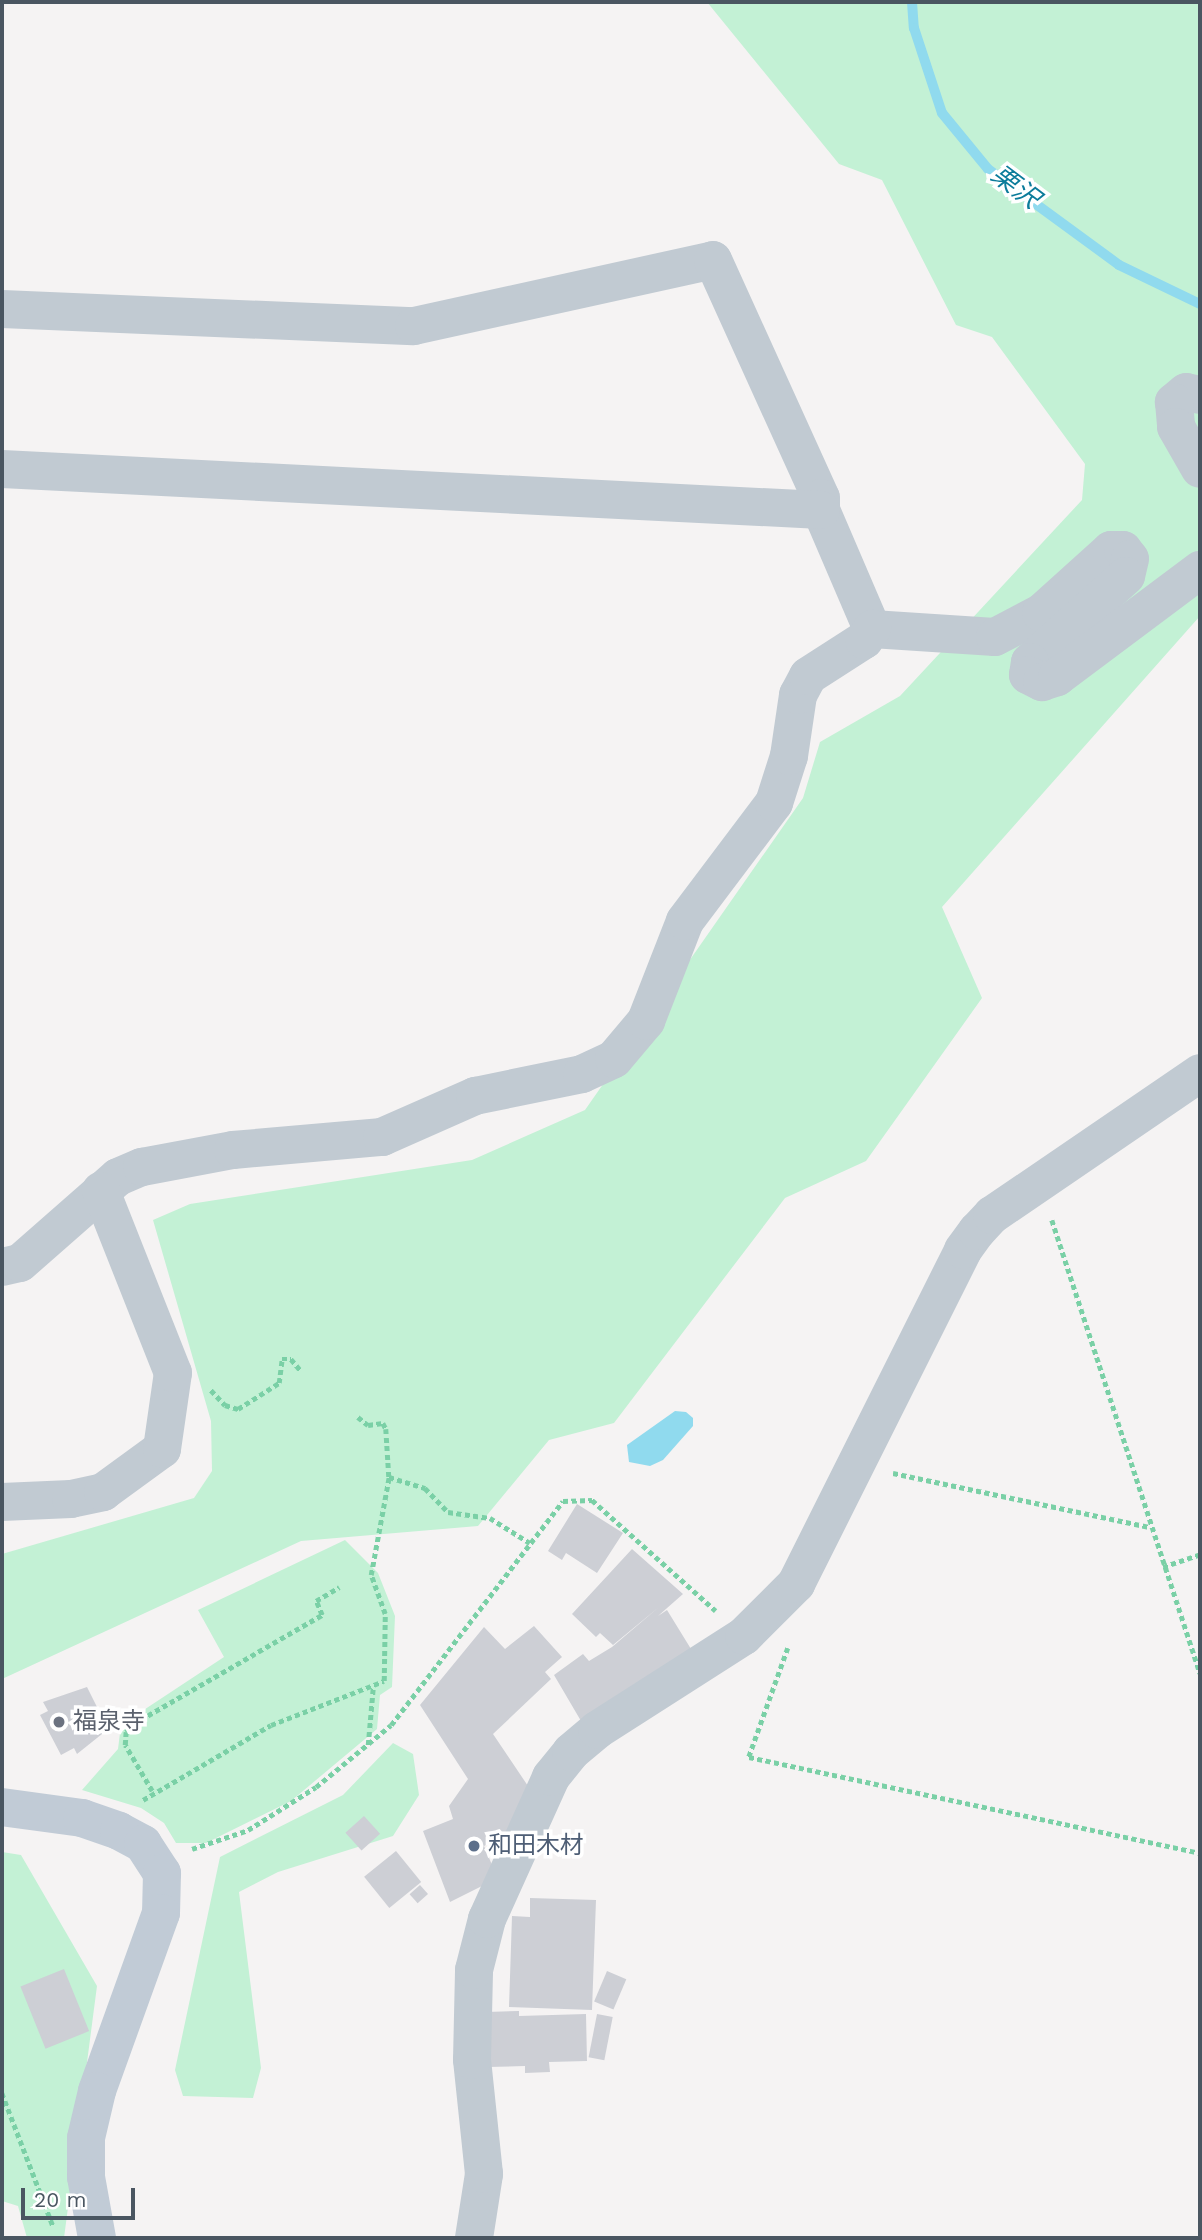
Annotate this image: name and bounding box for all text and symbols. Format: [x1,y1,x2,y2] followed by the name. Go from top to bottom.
[985,159,1045,215] water label: 栗沢
[73,1708,145,1736] place label: 福泉寺
[51,1714,67,1730] marker: 福泉寺
[488,1832,584,1860] place label: 和田木材
[466,1838,482,1854] marker: 和田木材
[24,2174,138,2218] scale bar
[34,2187,86,2212] text: 20 m

